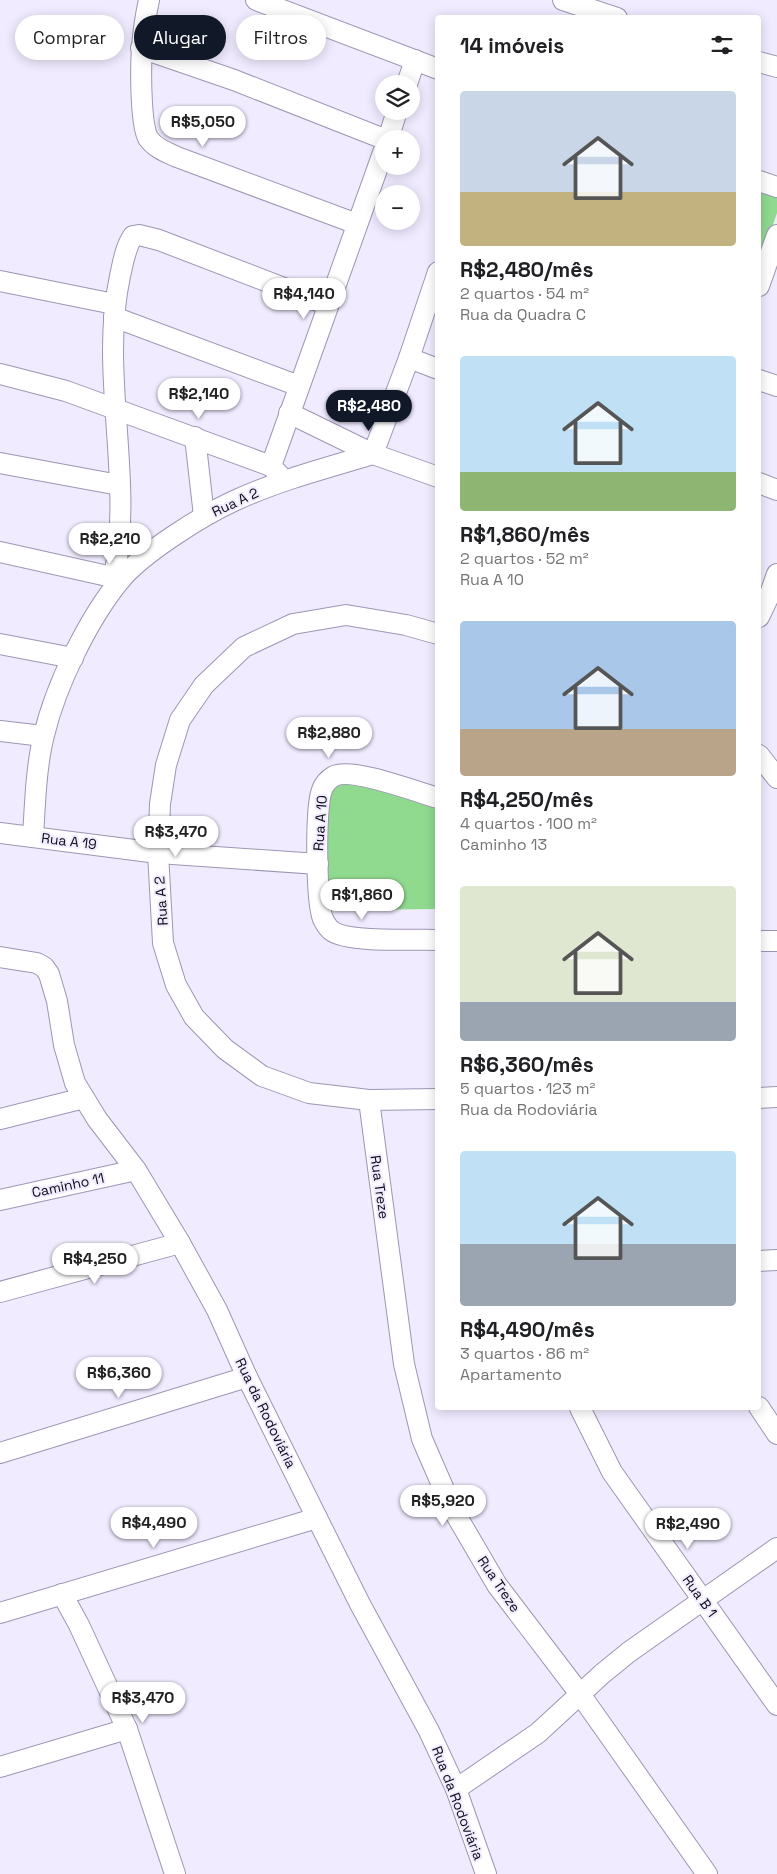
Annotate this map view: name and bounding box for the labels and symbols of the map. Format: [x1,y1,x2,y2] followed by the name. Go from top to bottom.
[157,106,249,148] pin: R$5,050
[258,278,350,320] pin: R$4,140
[153,378,245,420] pin: R$2,140
[323,390,415,432] pin: R$2,480
[209,483,261,521] street label: Rua A 2
[64,522,156,565] pin: R$2,210
[283,716,375,759] pin: R$2,880
[309,794,331,852] street label: Rua A 10
[130,816,222,858] pin: R$3,470
[40,829,98,853] street label: Rua A 19
[150,876,172,926] street label: Rua A 2
[316,878,408,921] pin: R$1,860
[367,1154,393,1220] street label: Rua Treze
[30,1169,106,1201] street label: Caminho 11
[49,1242,141,1285] pin: R$4,250
[232,1355,300,1471] street label: Rua da Rodoviária
[73,1356,165,1399] pin: R$6,360
[397,1484,489,1527] pin: R$5,920
[108,1506,200,1549] pin: R$4,490
[642,1508,734,1550] pin: R$2,490
[474,1552,524,1616] street label: Rua Treze
[679,1571,721,1621] street label: Rua B 1
[97,1682,189,1724] pin: R$3,470
[428,1744,488,1862] street label: Rua da Rodoviária

